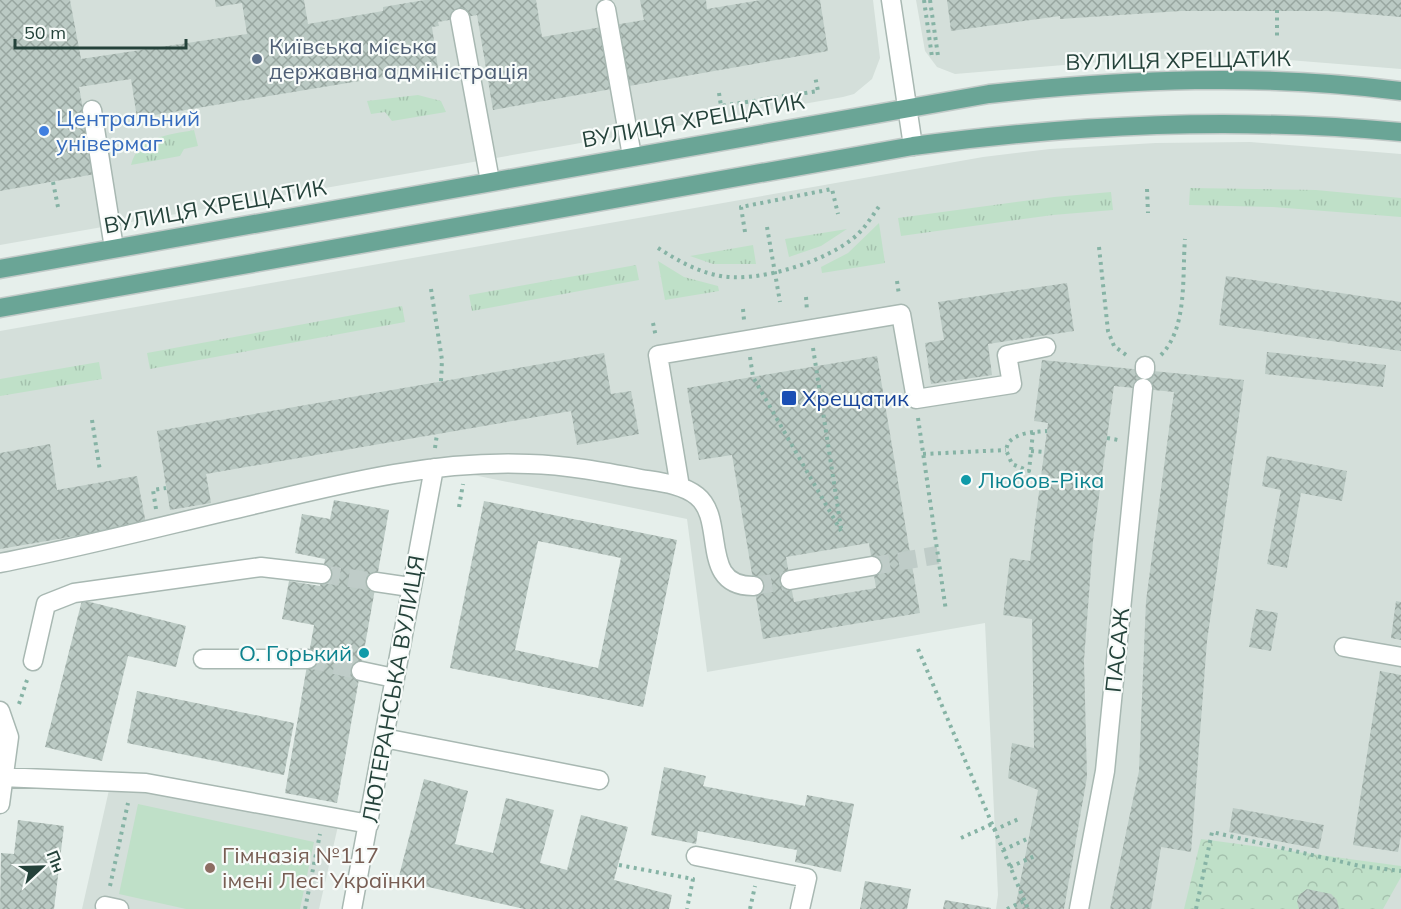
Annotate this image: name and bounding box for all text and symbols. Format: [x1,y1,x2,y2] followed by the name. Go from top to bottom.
[15,12,186,50] scale bar
[24,21,66,44] text: 50 m
[269,32,528,85] place label: Київська міська державна адміністрація
[1065,44,1291,76] street label: ВУЛИЦЯ ХРЕЩАТИК
[250,52,264,66] marker: Київська міська державна адміністрація
[580,87,807,153] street label: ВУЛИЦЯ ХРЕЩАТИК
[56,104,200,157] place label: Центральний універмаг
[37,124,51,138] marker: Центральний універмаг
[102,173,329,239] street label: ВУЛИЦЯ ХРЕЩАТИК
[802,384,909,412] place label: Хрещатик
[780,389,798,407] marker: Хрещатик
[978,466,1104,494] place label: Любов-Ріка
[959,473,973,487] marker: Любов-Ріка
[356,553,430,825] street label: ЛЮТЕРАНСЬКА ВУЛИЦЯ
[1099,606,1135,694] street label: ПАСАЖ
[239,639,352,667] place label: О. Горький
[357,646,371,660] marker: О. Горький
[12,837,72,897] north arrow
[222,841,426,894] place label: Гімназія №117 імені Лесі Українки
[42,847,69,875] text: Пн
[203,861,217,875] marker: Гімназія №117 імені Лесі Українки

